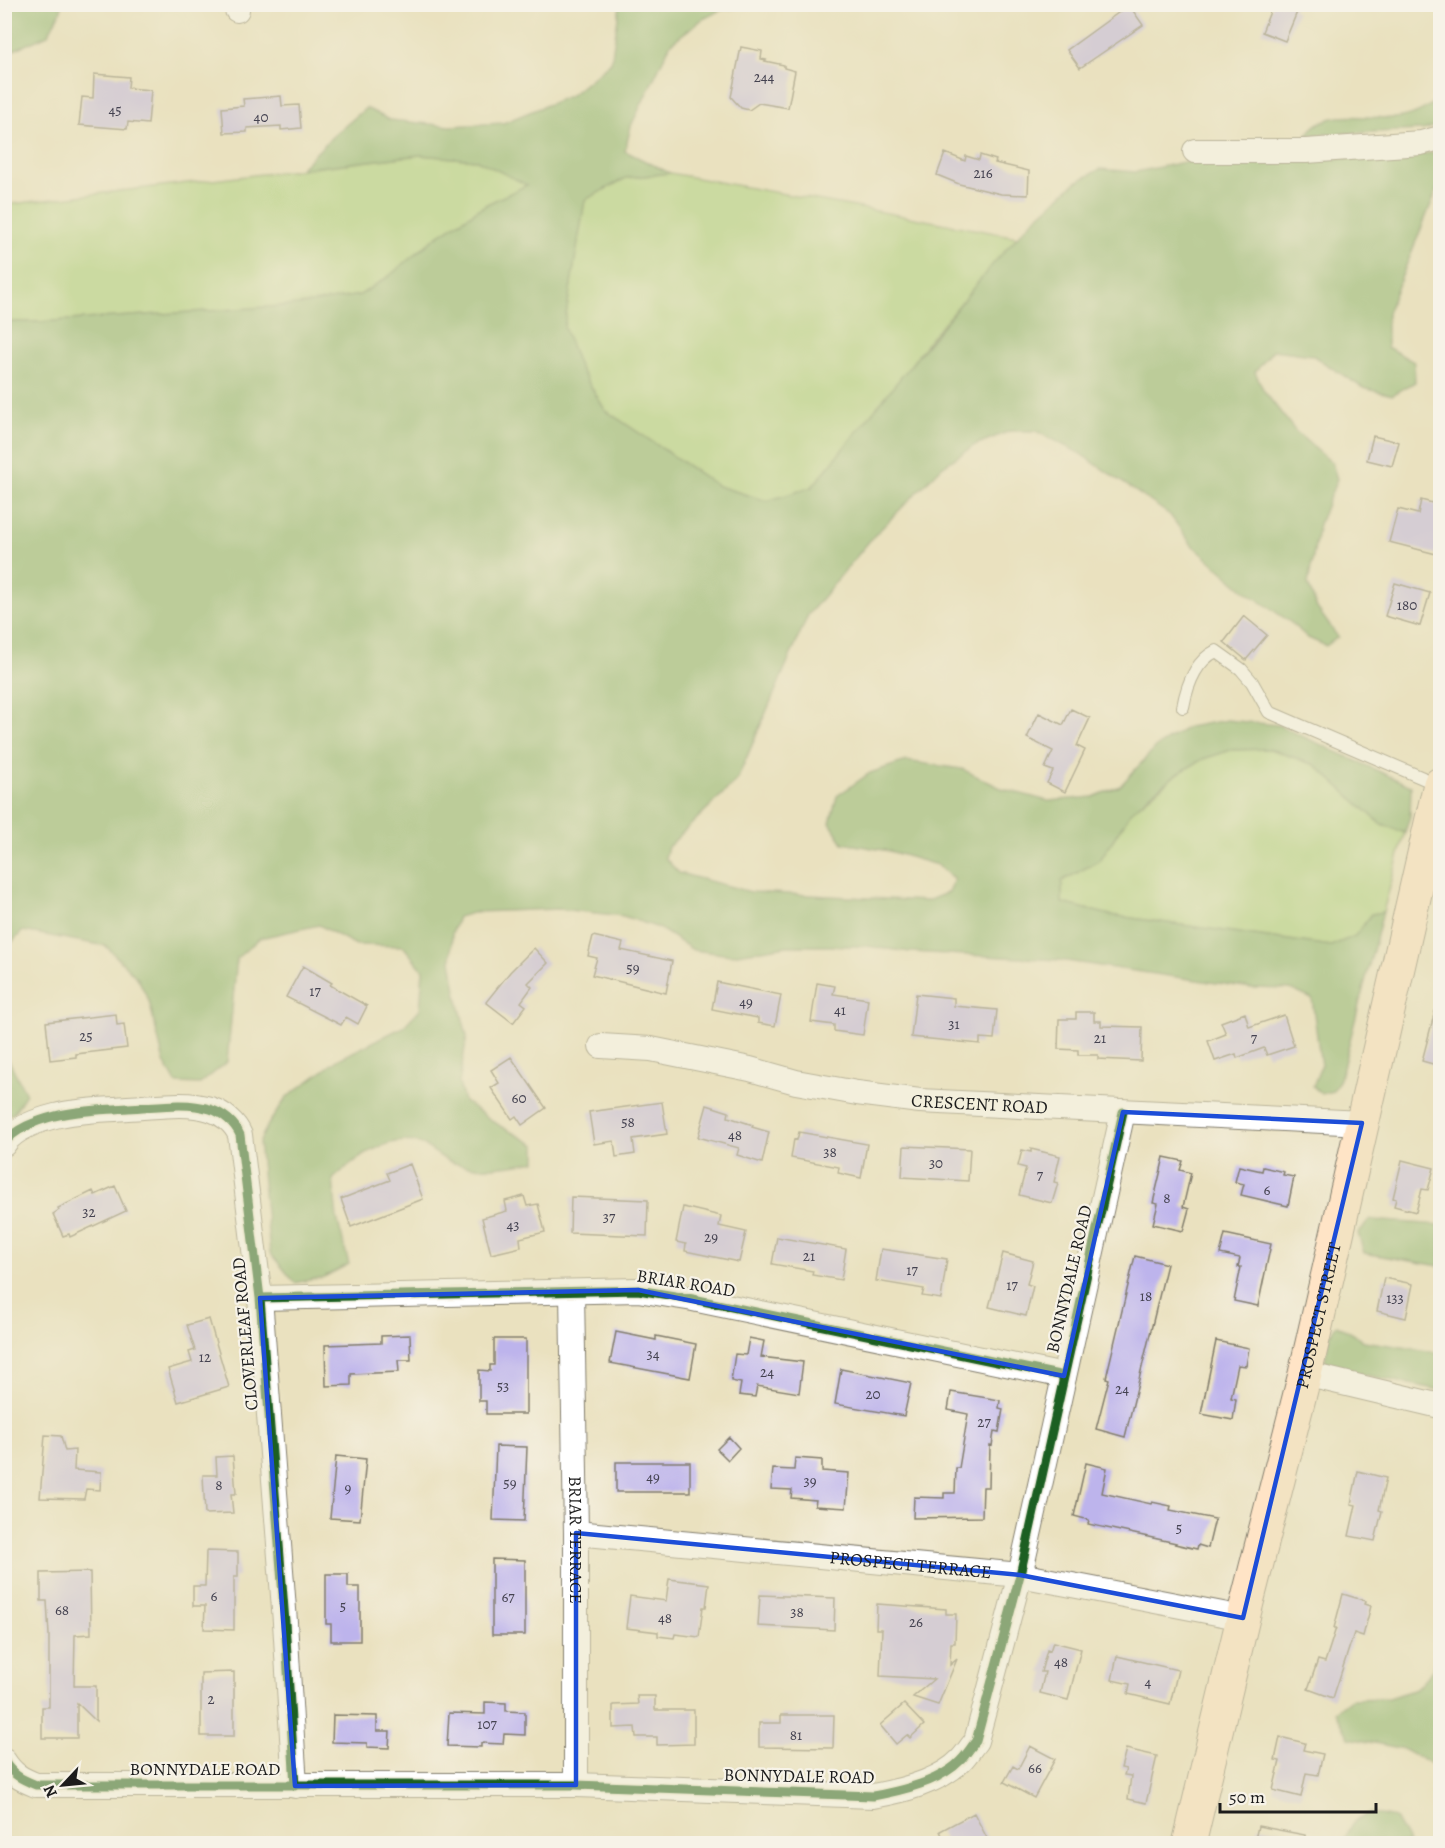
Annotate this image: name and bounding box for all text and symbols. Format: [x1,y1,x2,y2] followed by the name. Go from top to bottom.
[754,67,775,87] house number: 244
[108,100,122,120] house number: 45
[254,107,268,127] house number: 40
[973,163,993,183] house number: 216
[1397,595,1417,615] house number: 180
[626,958,640,978] house number: 59
[309,981,321,1001] house number: 17
[739,992,753,1012] house number: 49
[834,1000,846,1020] house number: 41
[948,1014,960,1034] house number: 31
[79,1026,93,1046] house number: 25
[1094,1028,1106,1048] house number: 21
[1251,1028,1258,1048] house number: 7
[512,1088,526,1108] house number: 60
[910,1088,1048,1119] street label: CRESCENT ROAD
[621,1112,635,1132] house number: 58
[728,1125,742,1145] house number: 48
[823,1142,837,1162] house number: 38
[929,1153,943,1173] house number: 30
[1037,1165,1044,1185] house number: 7
[1264,1180,1271,1200] house number: 6
[1163,1188,1171,1208] house number: 8
[82,1202,96,1222] house number: 32
[1040,1203,1098,1355] street label: BONNYDALE ROAD
[603,1207,616,1227] house number: 37
[506,1215,520,1235] house number: 43
[704,1227,718,1247] house number: 29
[1290,1240,1347,1391] street label: PROSPECT STREET
[803,1246,815,1266] house number: 21
[226,1256,264,1412] street label: CLOVERLEAF ROAD
[906,1260,918,1280] house number: 17
[635,1263,737,1303] street label: BRIAR ROAD
[1006,1275,1018,1295] house number: 17
[1140,1286,1152,1306] house number: 18
[1386,1288,1404,1308] house number: 133
[646,1344,660,1364] house number: 34
[199,1347,211,1367] house number: 12
[760,1362,774,1382] house number: 24
[497,1376,509,1396] house number: 53
[1115,1379,1129,1399] house number: 24
[865,1384,881,1404] house number: 20
[977,1412,991,1432] house number: 27
[646,1467,660,1487] house number: 49
[803,1471,817,1491] house number: 39
[503,1473,517,1493] house number: 59
[215,1475,223,1495] house number: 8
[563,1476,588,1604] street label: BRIAR TERRACE
[345,1478,352,1498] house number: 9
[1176,1518,1182,1538] house number: 5
[829,1545,992,1584] street label: PROSPECT TERRACE
[211,1586,218,1606] house number: 6
[501,1587,515,1607] house number: 67
[340,1596,346,1616] house number: 5
[55,1600,69,1620] house number: 68
[790,1602,804,1622] house number: 38
[658,1608,672,1628] house number: 48
[909,1612,923,1632] house number: 26
[1054,1652,1068,1672] house number: 48
[1145,1672,1152,1692] house number: 4
[207,1689,215,1709] house number: 2
[477,1714,497,1734] house number: 107
[790,1725,802,1745] house number: 81
[33,1755,93,1815] north arrow
[130,1757,280,1781] street label: BONNYDALE ROAD
[1028,1758,1042,1778] house number: 66
[723,1763,875,1789] street label: BONNYDALE ROAD
[1220,1776,1376,1814] scale bar
[38,1781,63,1801] text: N
[1229,1785,1265,1809] text: 50 m

